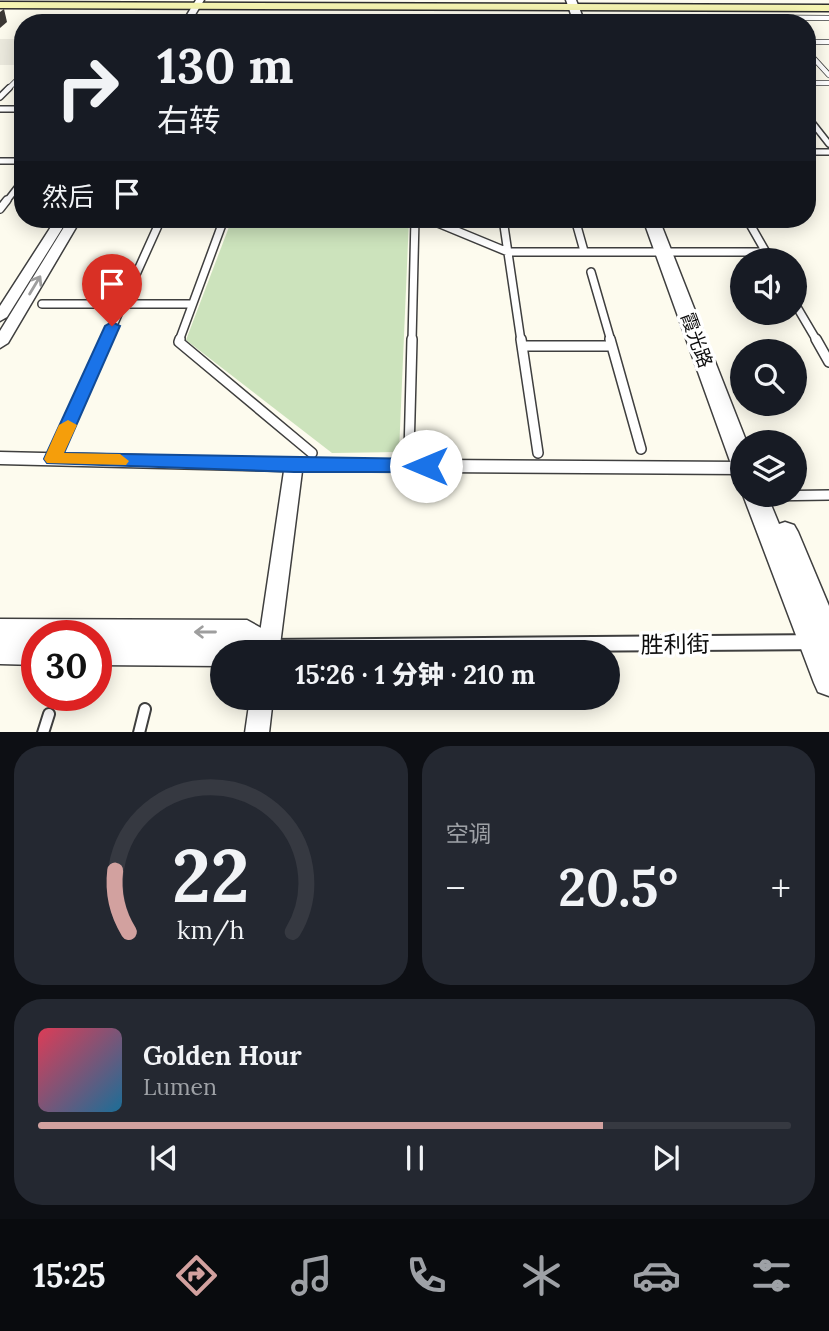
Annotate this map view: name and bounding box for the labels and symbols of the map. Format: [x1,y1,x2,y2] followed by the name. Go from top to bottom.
[82,254,142,326] pin
[29,275,43,295] one-way arrow
[676,309,718,371] street label: 霞光路
[389,429,463,503] position arrow
[21,620,112,711] speed limit sign: 30
[194,625,217,639] one-way arrow
[640,629,710,659] street label: 胜利街

